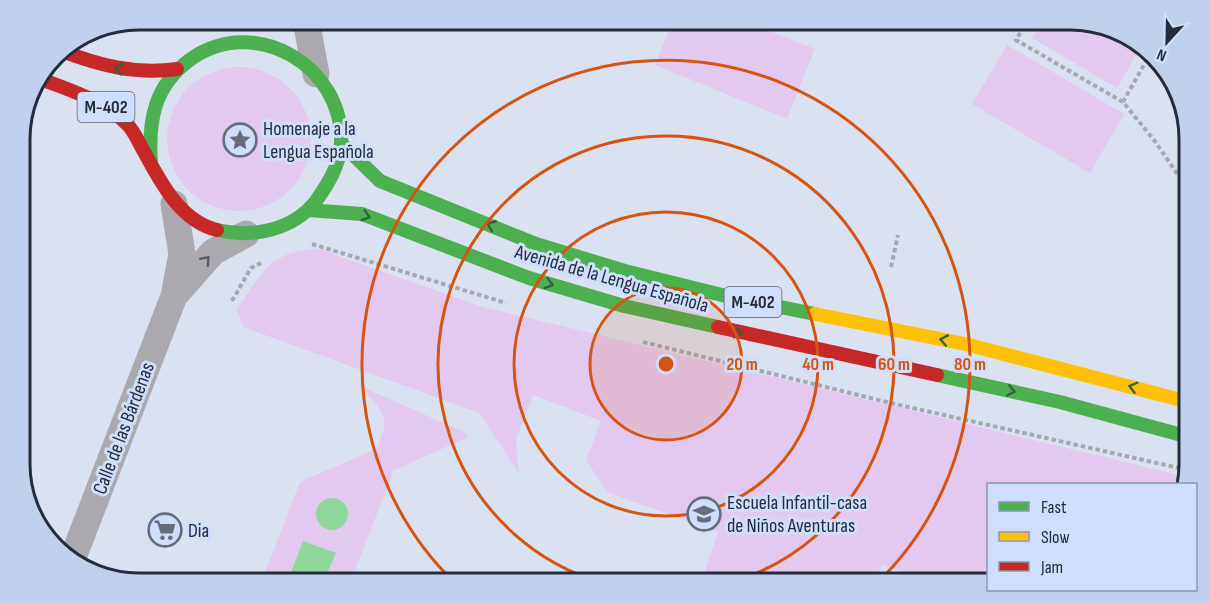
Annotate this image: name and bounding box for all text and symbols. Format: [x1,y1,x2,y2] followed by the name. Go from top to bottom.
[1137,12,1197,72] north arrow
[1154,44,1169,65] text: N
[114,63,124,76] one-way arrow
[78,92,134,122] road number: M-402
[263,117,374,164] place label: Homenaje a la Lengua Española
[222,122,258,158] place icon: Homenaje a la Lengua Española
[360,209,371,221] one-way arrow
[486,220,496,233] one-way arrow
[511,240,711,318] street label: Avenida de la Lengua Española
[199,256,210,267] one-way arrow
[543,277,554,289] one-way arrow
[724,287,782,317] road number: M-402
[732,326,742,339] one-way arrow
[939,334,949,347] one-way arrow
[656,354,676,374] centre of rings
[726,354,758,375] text: 20 m
[802,354,834,375] text: 40 m
[878,354,910,375] text: 60 m
[954,354,986,375] text: 80 m
[88,359,160,498] street label: Calle de las Bárdenas
[1128,381,1138,394] one-way arrow
[1005,384,1015,397] one-way arrow
[987,483,1197,591] legend
[727,491,867,538] place label: Escuela Infantil-casa de Niños Aventuras
[686,496,722,532] school or university icon: Escuela Infantil-casa de Niños Aventuras
[1041,497,1067,518] text: Fast
[147,512,183,548] supermarket icon: Dia
[188,519,209,543] place label: Dia
[1041,527,1070,548] text: Slow
[1040,557,1063,578] text: Jam

